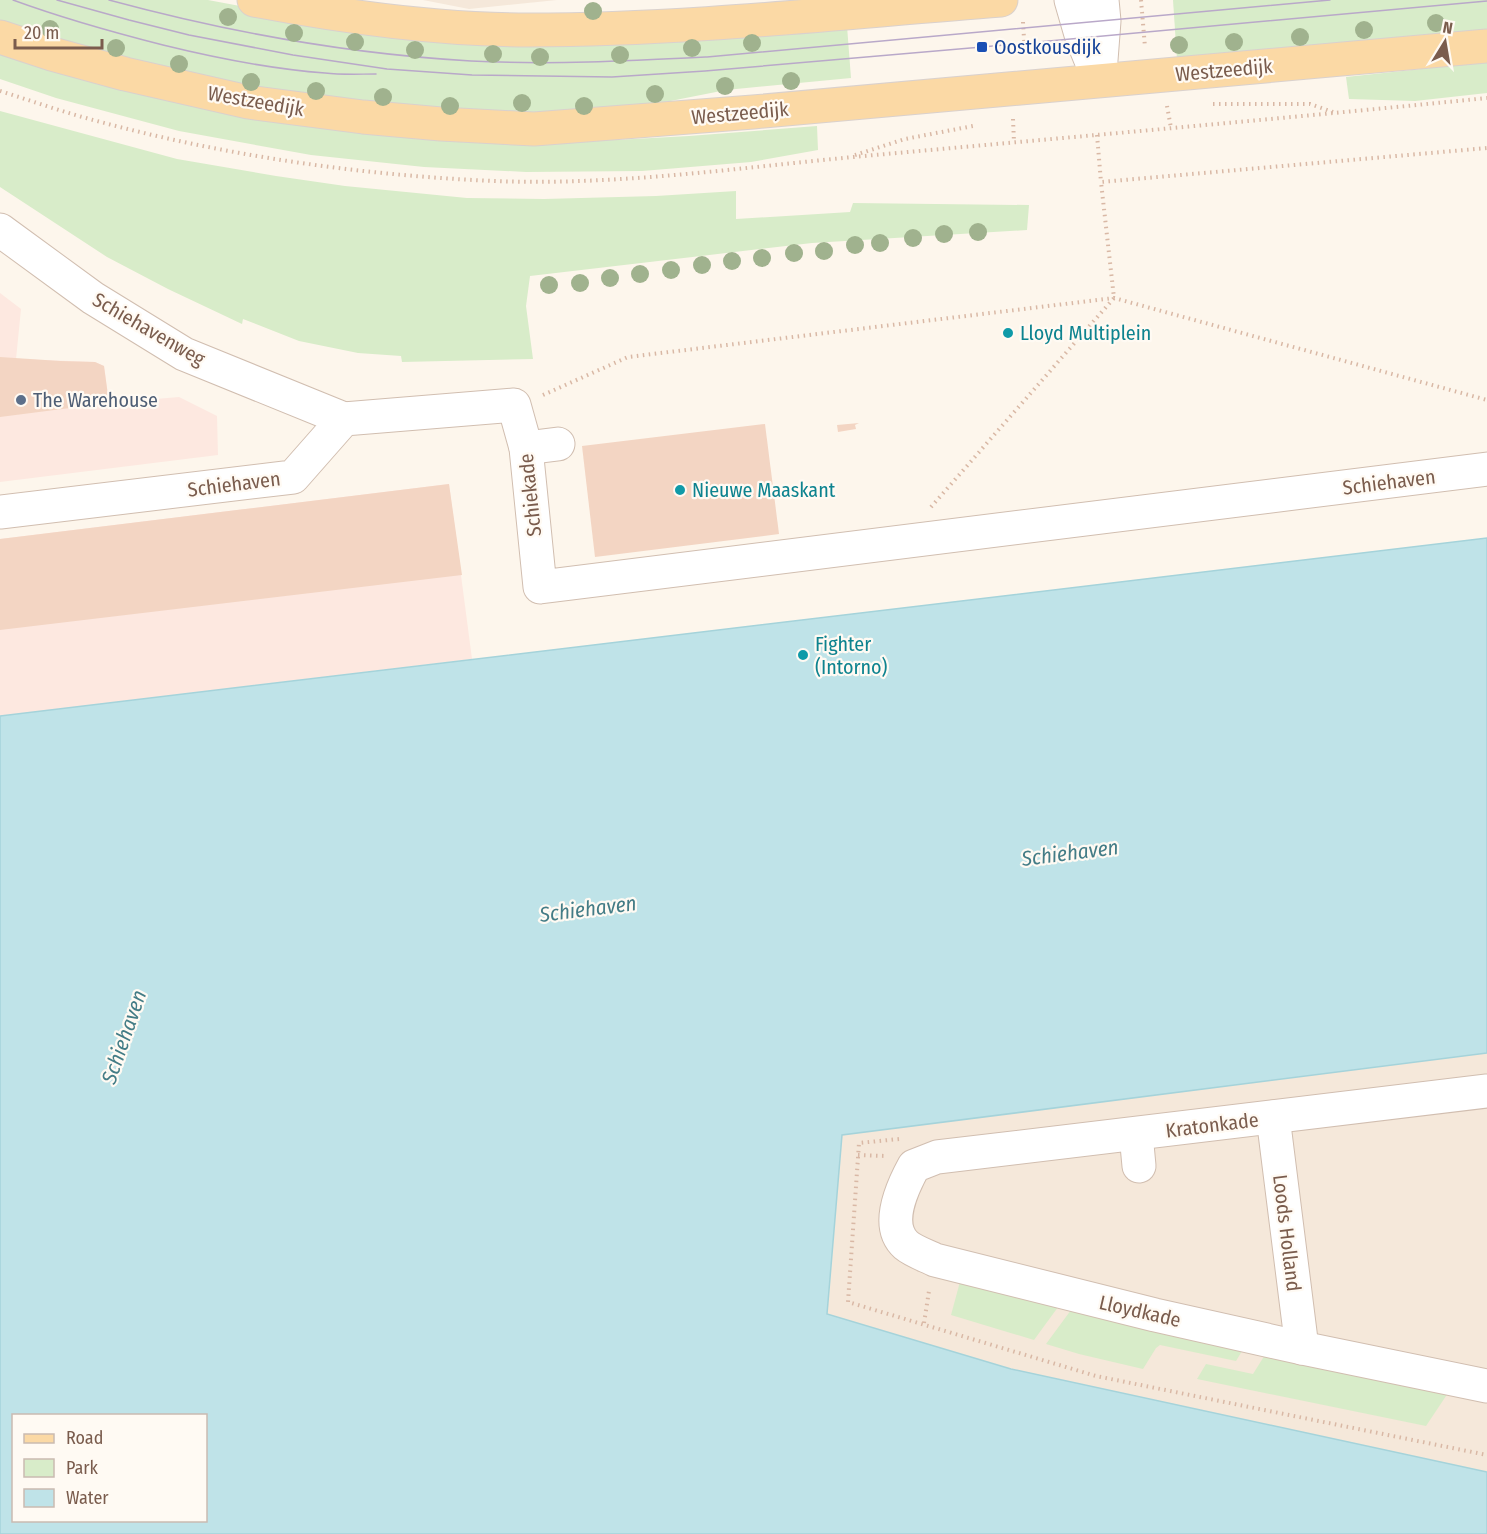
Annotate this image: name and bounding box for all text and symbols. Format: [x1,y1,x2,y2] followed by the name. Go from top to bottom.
[15,12,102,50] scale bar
[1415,12,1475,72] north arrow
[1441,18,1454,38] text: N
[24,22,59,44] text: 20 m
[994,35,1102,59] place label: Oostkousdijk
[975,40,989,54] marker: Oostkousdijk
[1174,54,1274,86] street label: Westzeedijk
[206,81,307,121] street label: Westzeedijk
[690,97,790,129] street label: Westzeedijk
[89,287,210,371] street label: Schiehavenweg
[1020,321,1151,345] place label: Lloyd Multiplein
[1001,326,1015,340] marker: Lloyd Multiplein
[33,388,158,412] place label: The Warehouse
[14,393,28,407] marker: The Warehouse
[514,452,546,538] street label: Schiekade
[1341,464,1437,500] street label: Schiehaven
[186,466,282,502] street label: Schiehaven
[692,478,836,502] place label: Nieuwe Maaskant
[673,483,687,497] marker: Nieuwe Maaskant
[815,632,887,679] place label: Fighter (Intorno)
[796,648,810,662] marker: Fighter (Intorno)
[1019,834,1120,872] water label: Schiehaven
[537,890,638,928] water label: Schiehaven
[96,987,152,1088] water label: Schiehaven
[1164,1107,1260,1143] street label: Kratonkade
[1268,1173,1306,1293] street label: Loods Holland
[1097,1290,1183,1332] street label: Lloydkade
[12,1414,207,1522] legend
[66,1427,103,1449] text: Road
[66,1457,99,1479] text: Park
[66,1487,109,1509] text: Water

